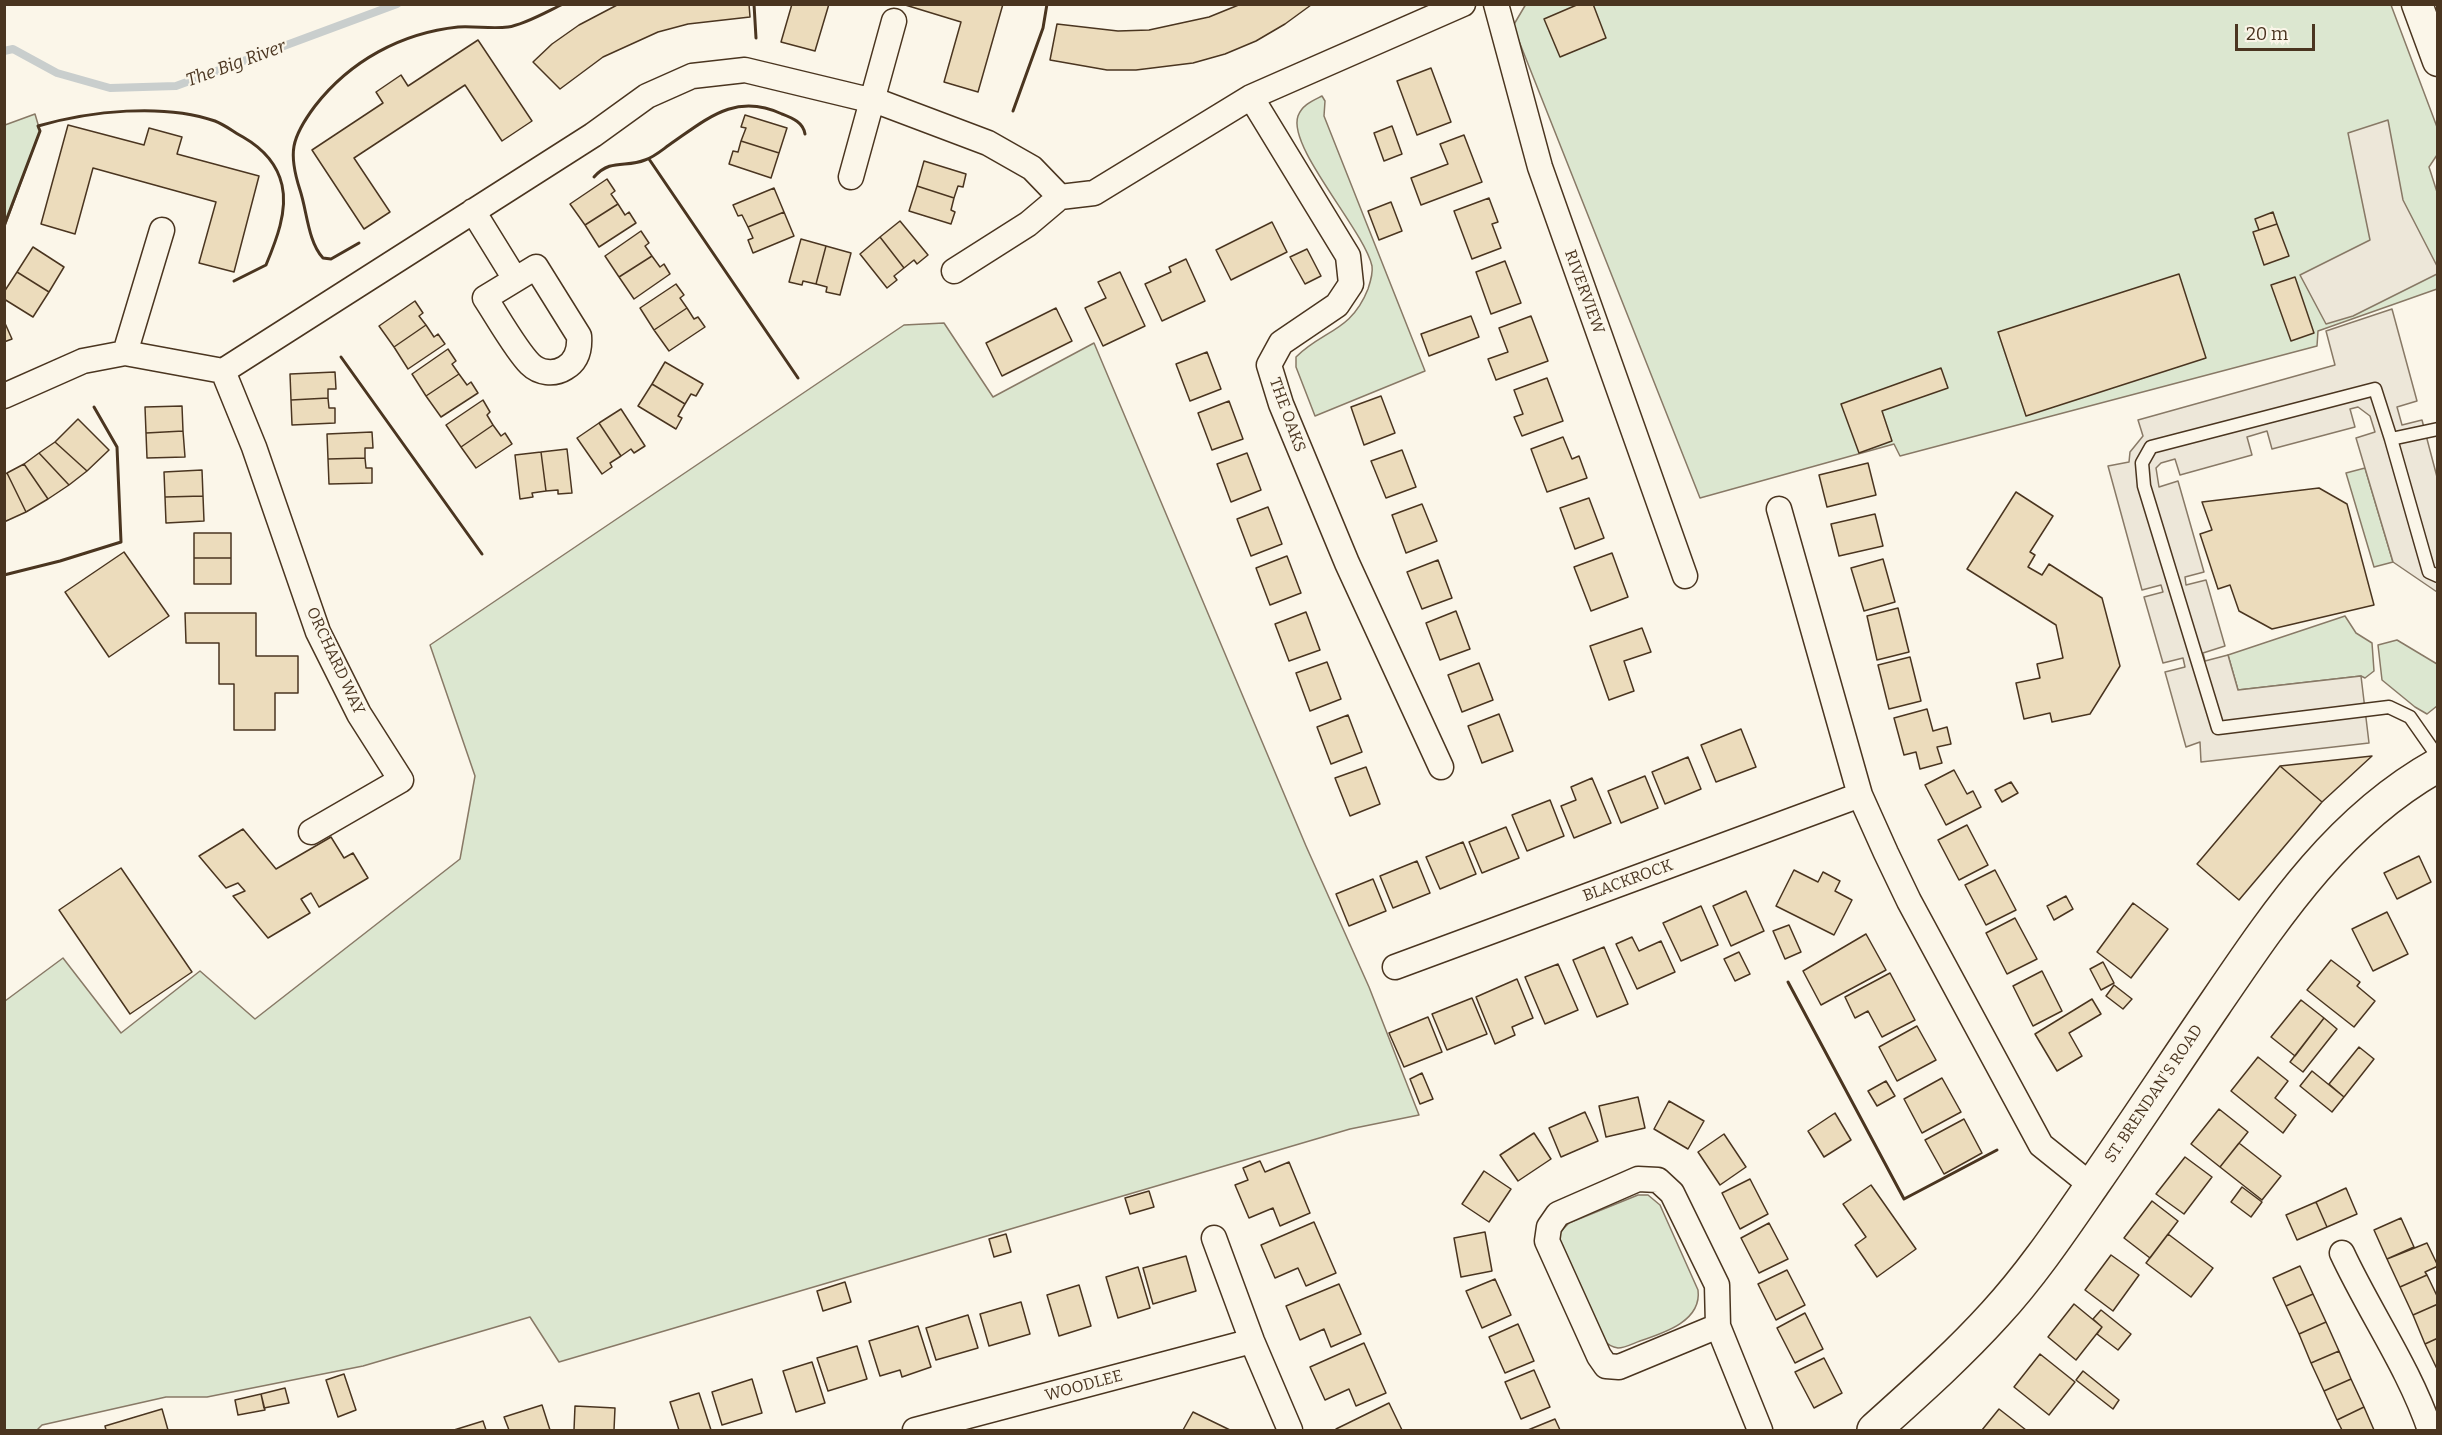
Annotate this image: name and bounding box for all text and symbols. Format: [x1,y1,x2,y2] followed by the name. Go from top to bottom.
[2238,12,2318,50] scale bar
[2246,23,2288,45] text: 20 m
[183,36,289,92] water label: The Big River
[1560,247,1608,337] street label: RIVERVIEW
[1265,375,1309,455] street label: THE OAKS
[302,604,368,718] street label: ORCHARD WAY
[1580,856,1676,906] street label: BLACKROCK
[2101,1021,2207,1167] street label: ST. BRENDAN'S ROAD
[1043,1366,1125,1406] street label: WOODLEE

